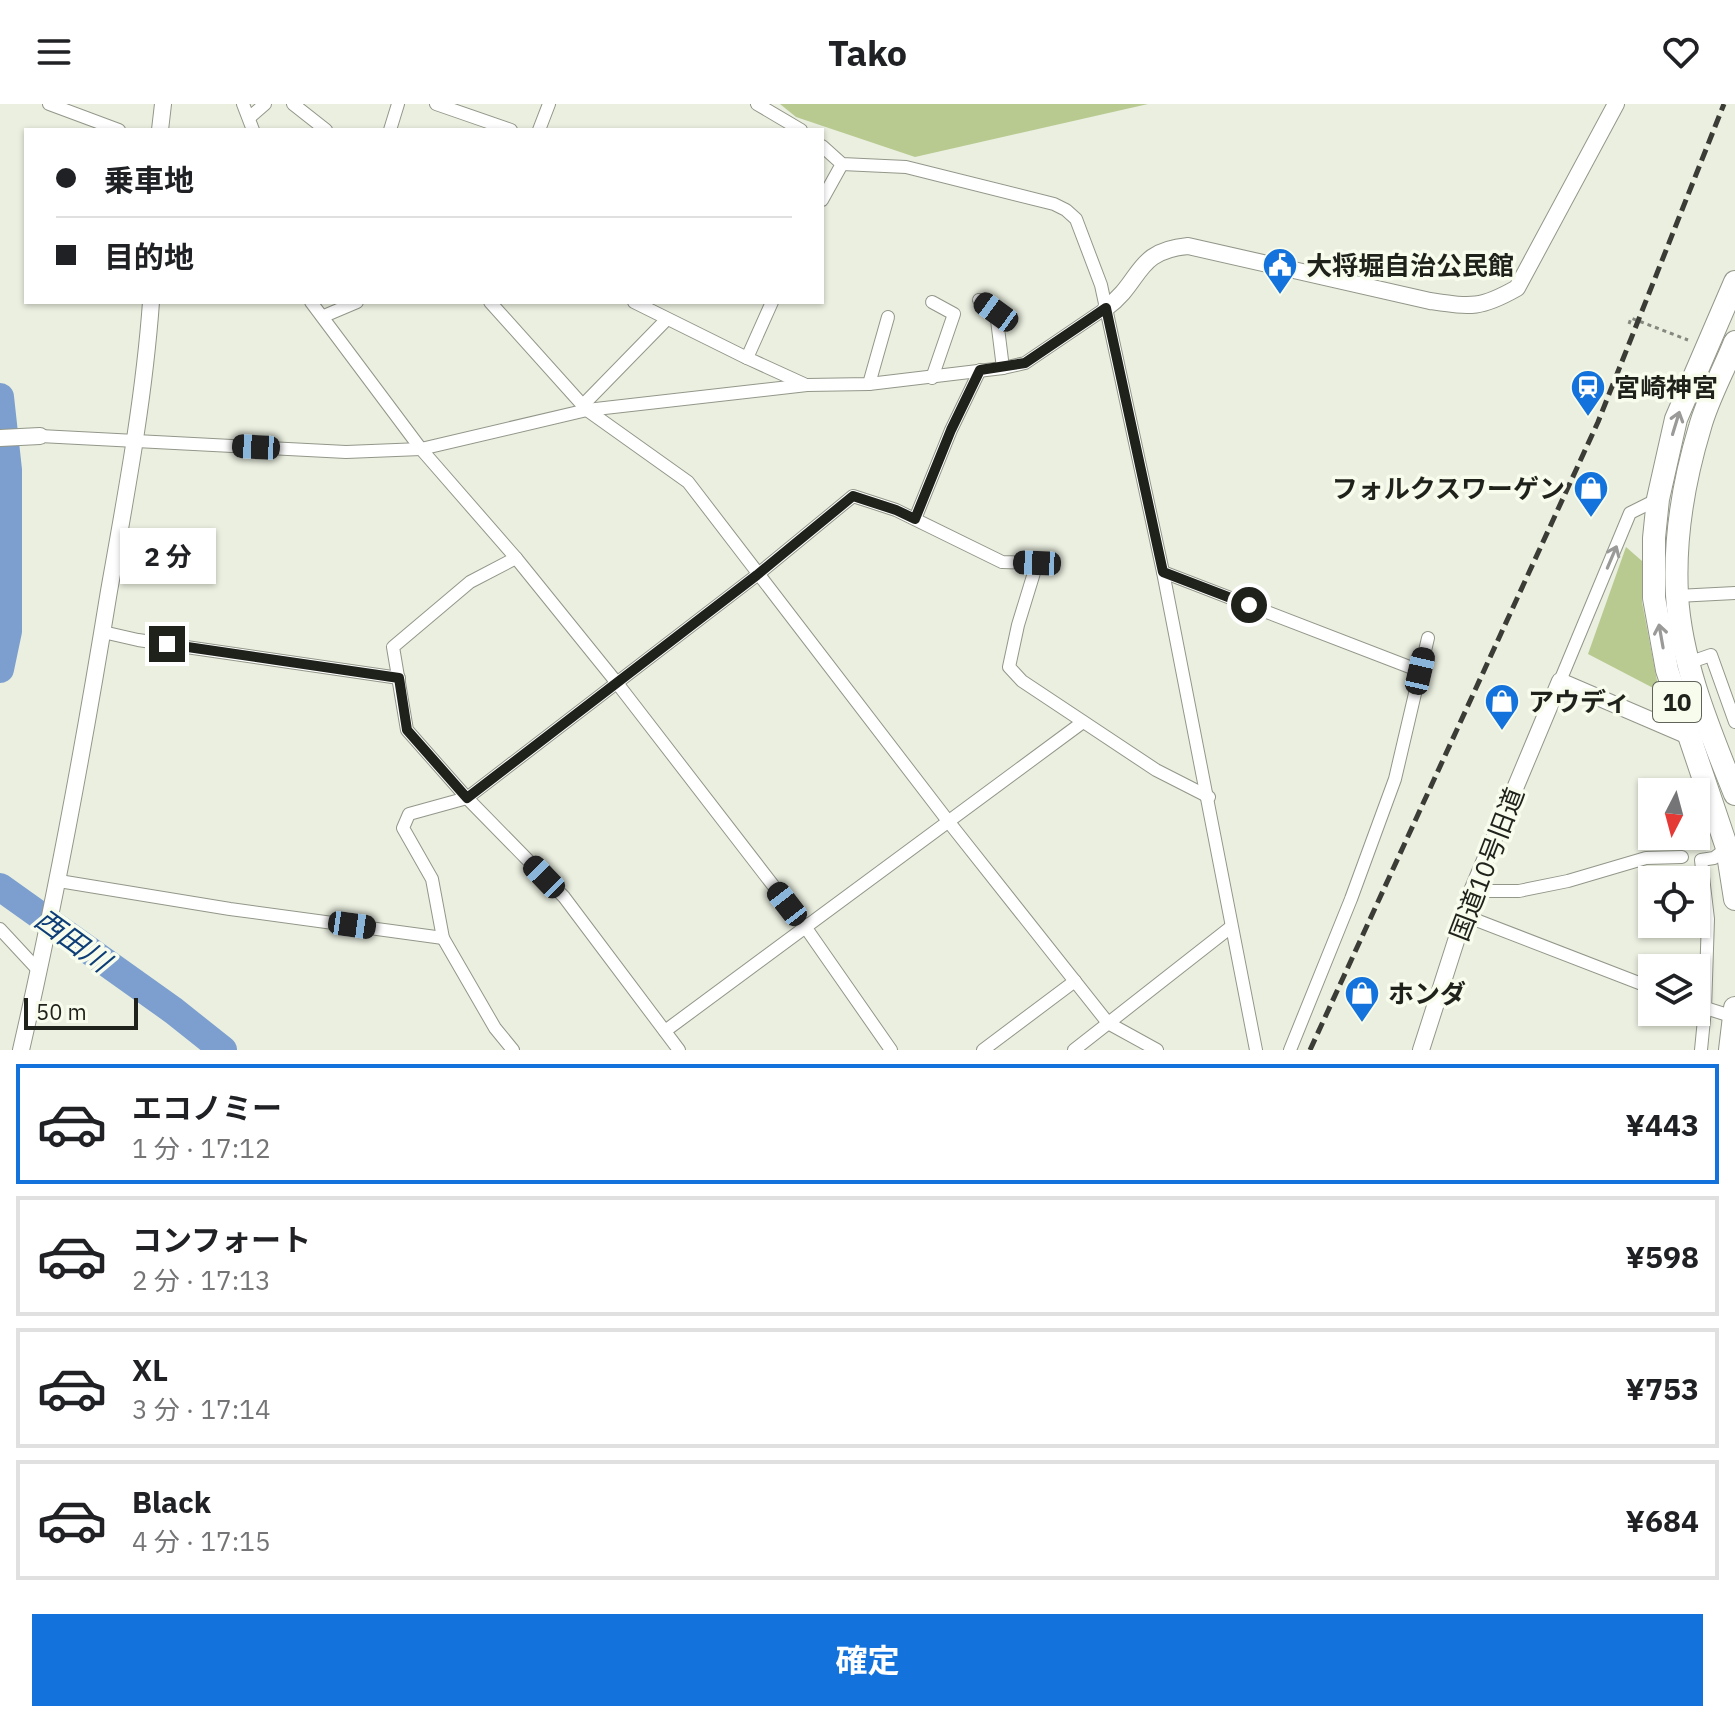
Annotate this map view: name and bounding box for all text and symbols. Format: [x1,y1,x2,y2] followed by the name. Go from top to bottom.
[828,29,907,76] text: Tako
[32,30,76,74] icon: menu
[1659,30,1703,74] icon: heart
[104,160,194,199] text: 乗車地
[104,237,194,276] text: 目的地
[1261,246,1299,296] public building icon: 大将堀自治公民館
[1306,248,1514,282] place label: 大将堀自治公民館
[970,288,1022,336] car
[1569,368,1607,418] station icon: 宮崎神宮
[1614,370,1718,404] place label: 宮崎神宮
[1669,410,1684,436] one-way arrow
[231,434,281,460] car
[1572,469,1610,519] shop icon: フォルクスワーゲン
[1332,471,1565,505] place label: フォルクスワーゲン
[119,528,215,584] callout: 2 分
[144,539,192,573] text: 2 分
[1606,545,1620,570] one-way arrow
[1013,550,1061,576] car
[1231,587,1267,623] route start
[1652,624,1667,649] one-way arrow
[149,626,185,662] route end
[1403,645,1437,697] car
[1483,682,1521,732] shop icon: アウディ
[1653,682,1701,722] road number: 10
[1528,684,1630,718] place label: アウディ
[1638,778,1710,850] north arrow
[1638,778,1710,1026] map controls
[1441,783,1531,945] street label: 国道10号旧道
[519,851,569,903] car
[1638,866,1710,938] button: locate
[763,878,811,930] car
[28,900,120,981] water label: 西田川
[327,910,377,940] car
[1638,954,1710,1026] button: layers
[1343,974,1381,1024] shop icon: ホンダ
[1388,976,1466,1010] place label: ホンダ
[24,994,138,1030] scale bar
[36,997,87,1026] text: 50 m
[36,1088,108,1160] icon: car
[132,1088,282,1127] text: エコノミー
[1626,1105,1699,1144] text: ¥443
[132,1131,270,1165] text: 1 分 · 17:12
[36,1220,108,1292] icon: car
[132,1220,311,1259] text: コンフォート
[1626,1237,1699,1276] text: ¥598
[132,1263,270,1297] text: 2 分 · 17:13
[132,1350,168,1389] text: XL
[36,1352,108,1424] icon: car
[1626,1369,1699,1408] text: ¥753
[132,1392,270,1426] text: 3 分 · 17:14
[132,1482,211,1521] text: Black
[36,1484,108,1556] icon: car
[1626,1501,1699,1540] text: ¥684
[132,1524,270,1558] text: 4 分 · 17:15
[32,1614,1703,1706] button: 確定

